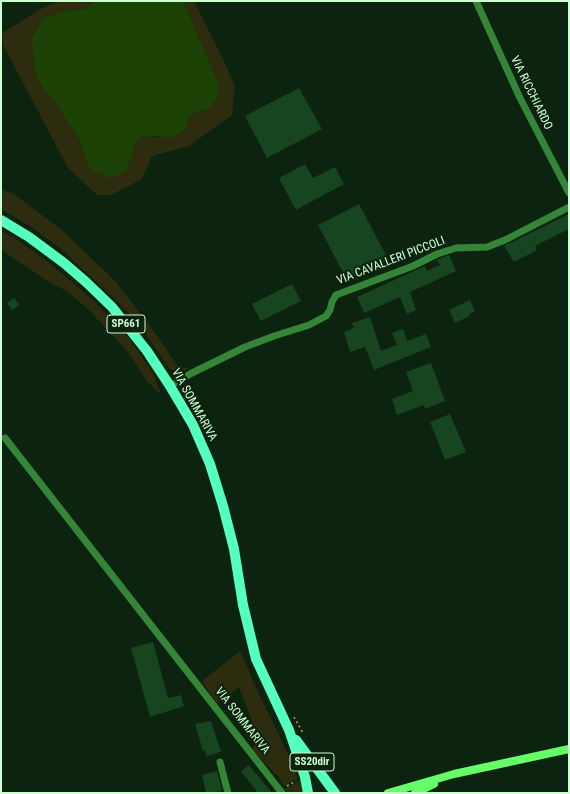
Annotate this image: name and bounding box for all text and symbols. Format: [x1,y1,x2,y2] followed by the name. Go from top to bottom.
[507,54,555,132] street label: VIA RICCHIARDO
[335,234,447,288] street label: VIA CAVALLERI PICCOLI
[107,315,145,333] road number: SP661
[168,366,220,444] street label: VIA SOMMARIVA
[211,685,273,757] street label: VIA SOMMARIVA
[290,753,334,771] road number: SS20dir

